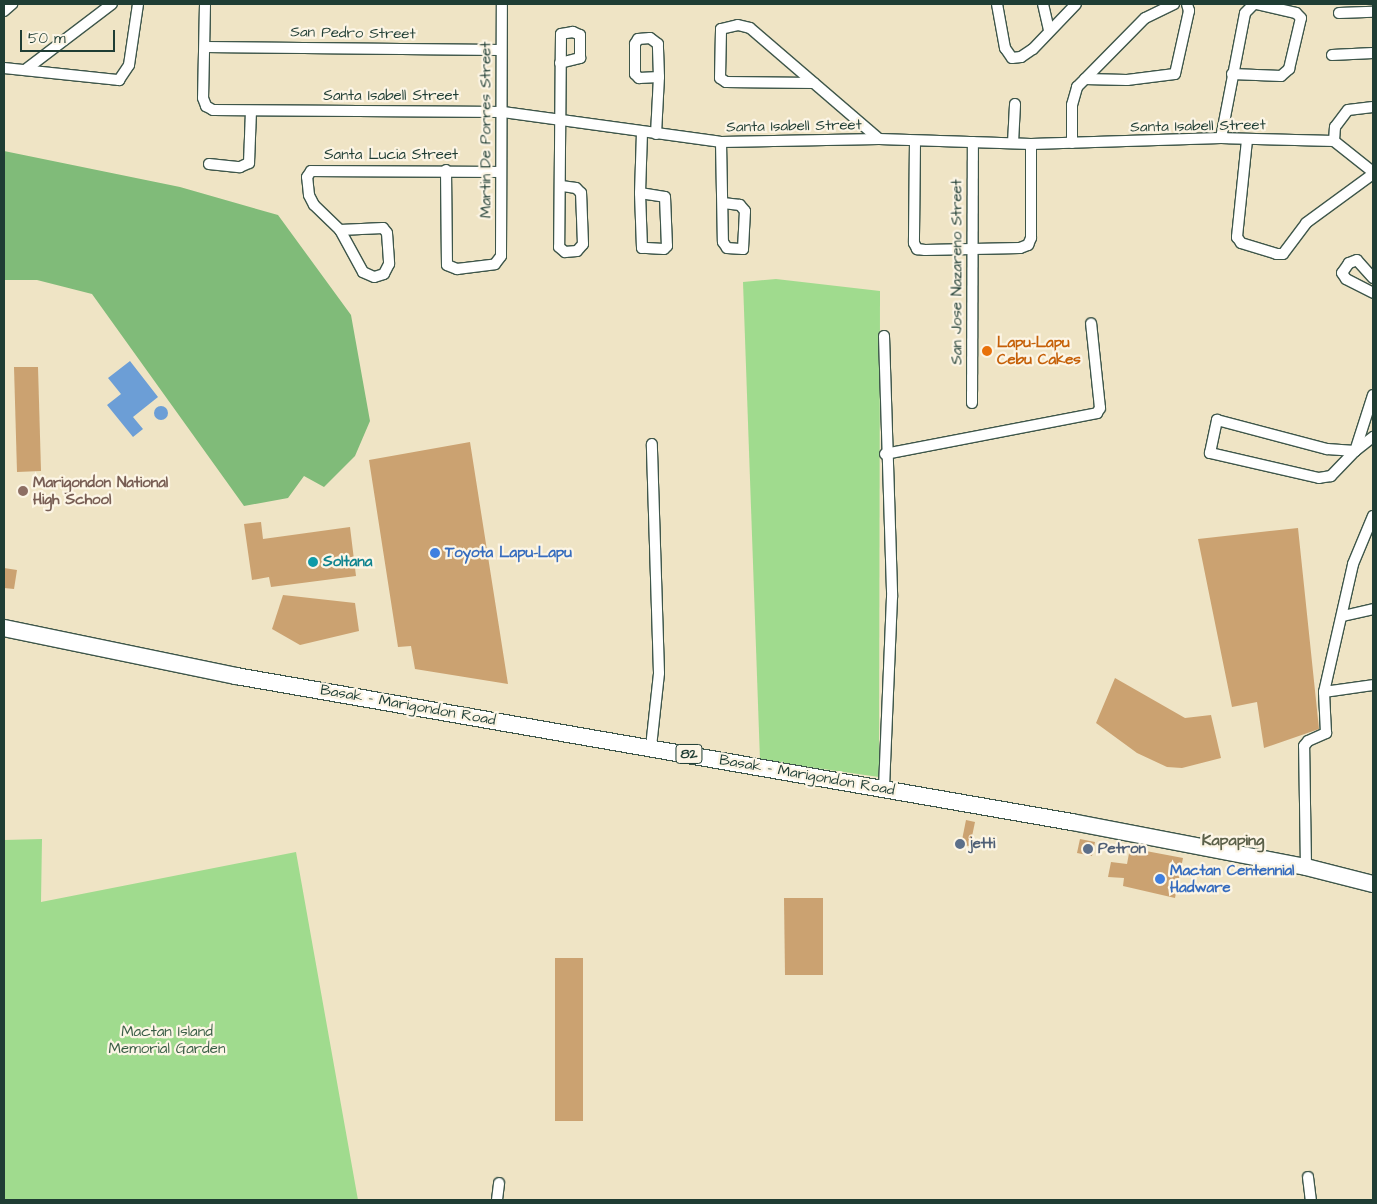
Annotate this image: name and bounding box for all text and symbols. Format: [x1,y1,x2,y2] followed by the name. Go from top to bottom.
[22,20,118,52] scale bar
[290,23,416,43] street label: San Pedro Street
[28,28,66,49] text: 50 m
[477,42,495,218] street label: Martin De Porres Street
[323,87,459,105] street label: Santa Isabell Street
[726,116,862,136] street label: Santa Isabell Street
[1130,116,1266,136] street label: Santa Isabell Street
[324,146,458,164] street label: Santa Lucia Street
[948,179,966,365] street label: San Jose Nazareno Street
[997,333,1081,368] place label: Lapu-Lapu Cebu Cakes
[981,345,993,357] marker: Lapu-Lapu Cebu Cakes
[33,473,168,508] place label: Marigondon National High School
[17,485,29,497] marker: Marigondon National High School
[445,544,572,562] place label: Toyota Lapu-Lapu
[429,547,441,559] marker: Toyota Lapu-Lapu
[323,553,372,571] place label: Soltana
[307,556,319,568] marker: Soltana
[319,681,497,729] street label: Basak - Marigondon Road
[675,742,703,766] road number: 82
[718,751,896,799] street label: Basak - Marigondon Road
[1202,830,1264,850] district label: Kapaping
[970,835,995,853] place label: jetti
[954,838,966,850] marker: jetti
[1098,840,1146,858] place label: Petron
[1082,843,1094,855] marker: Petron
[1170,861,1294,896] place label: Mactan Centennial Hadware
[1154,873,1166,885] marker: Mactan Centennial Hadware
[109,1022,225,1057] park label: Mactan Island Memorial Garden

